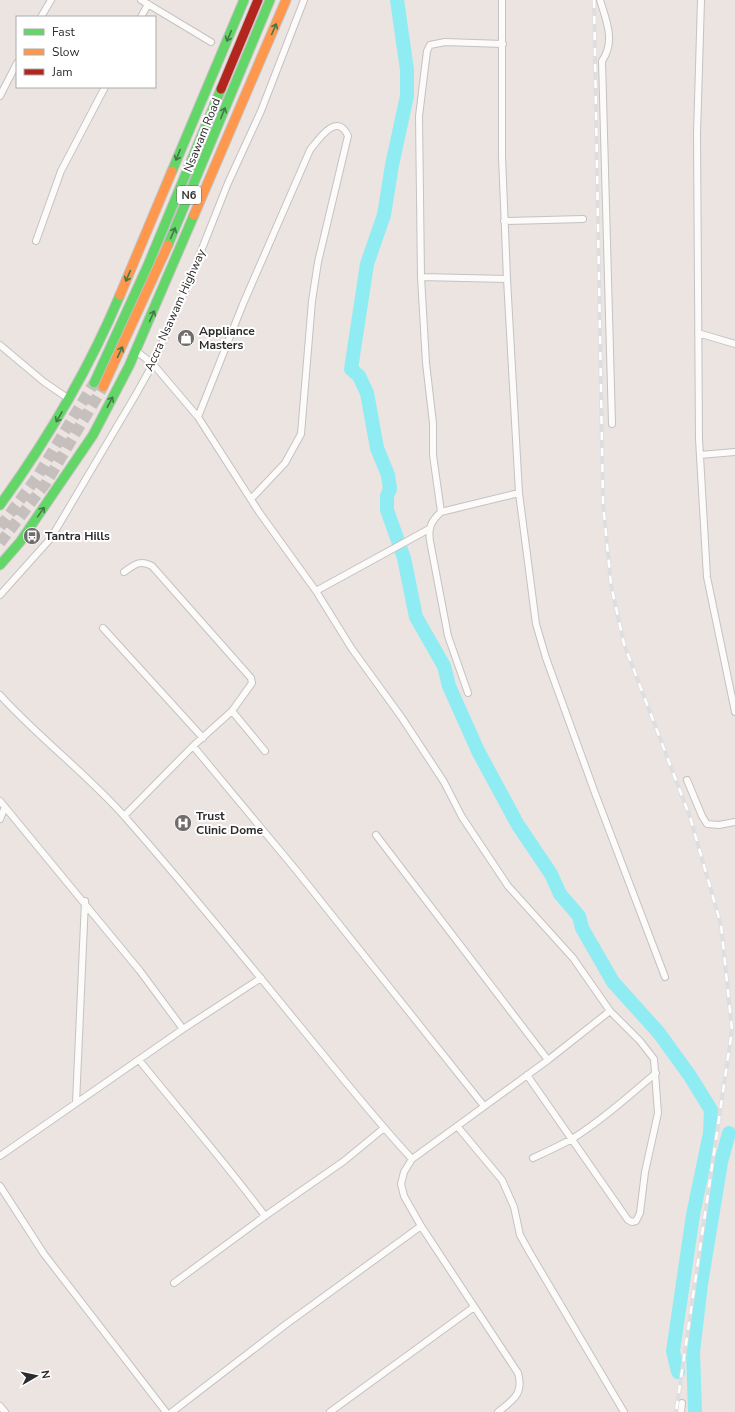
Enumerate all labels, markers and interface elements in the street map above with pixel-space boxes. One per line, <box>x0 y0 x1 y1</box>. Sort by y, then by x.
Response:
legend <box>16 16 156 88</box>
one-way arrow <box>271 23 278 35</box>
text: Fast <box>52 24 75 40</box>
one-way arrow <box>225 29 232 41</box>
text: Slow <box>52 44 80 60</box>
text: Jam <box>51 64 73 80</box>
street label: Nsawam Road <box>180 96 224 174</box>
one-way arrow <box>220 108 228 120</box>
one-way arrow <box>174 149 181 161</box>
road number: N6 <box>177 186 201 204</box>
one-way arrow <box>170 228 177 240</box>
street label: Accra Nsawam Highway <box>141 246 210 374</box>
one-way arrow <box>124 269 132 281</box>
one-way arrow <box>148 310 156 322</box>
place label: Appliance Masters <box>199 323 255 353</box>
shop icon: Appliance Masters <box>176 328 196 348</box>
one-way arrow <box>117 346 124 358</box>
one-way arrow <box>107 397 114 409</box>
one-way arrow <box>54 411 62 423</box>
one-way arrow <box>37 507 45 518</box>
bus stop icon: Tantra Hills <box>22 526 42 546</box>
place label: Tantra Hills <box>45 528 110 544</box>
place label: Trust Clinic Dome <box>196 808 264 838</box>
hospital icon: Trust Clinic Dome <box>173 813 193 833</box>
north arrow <box>16 1356 56 1396</box>
text: N <box>37 1369 53 1380</box>

